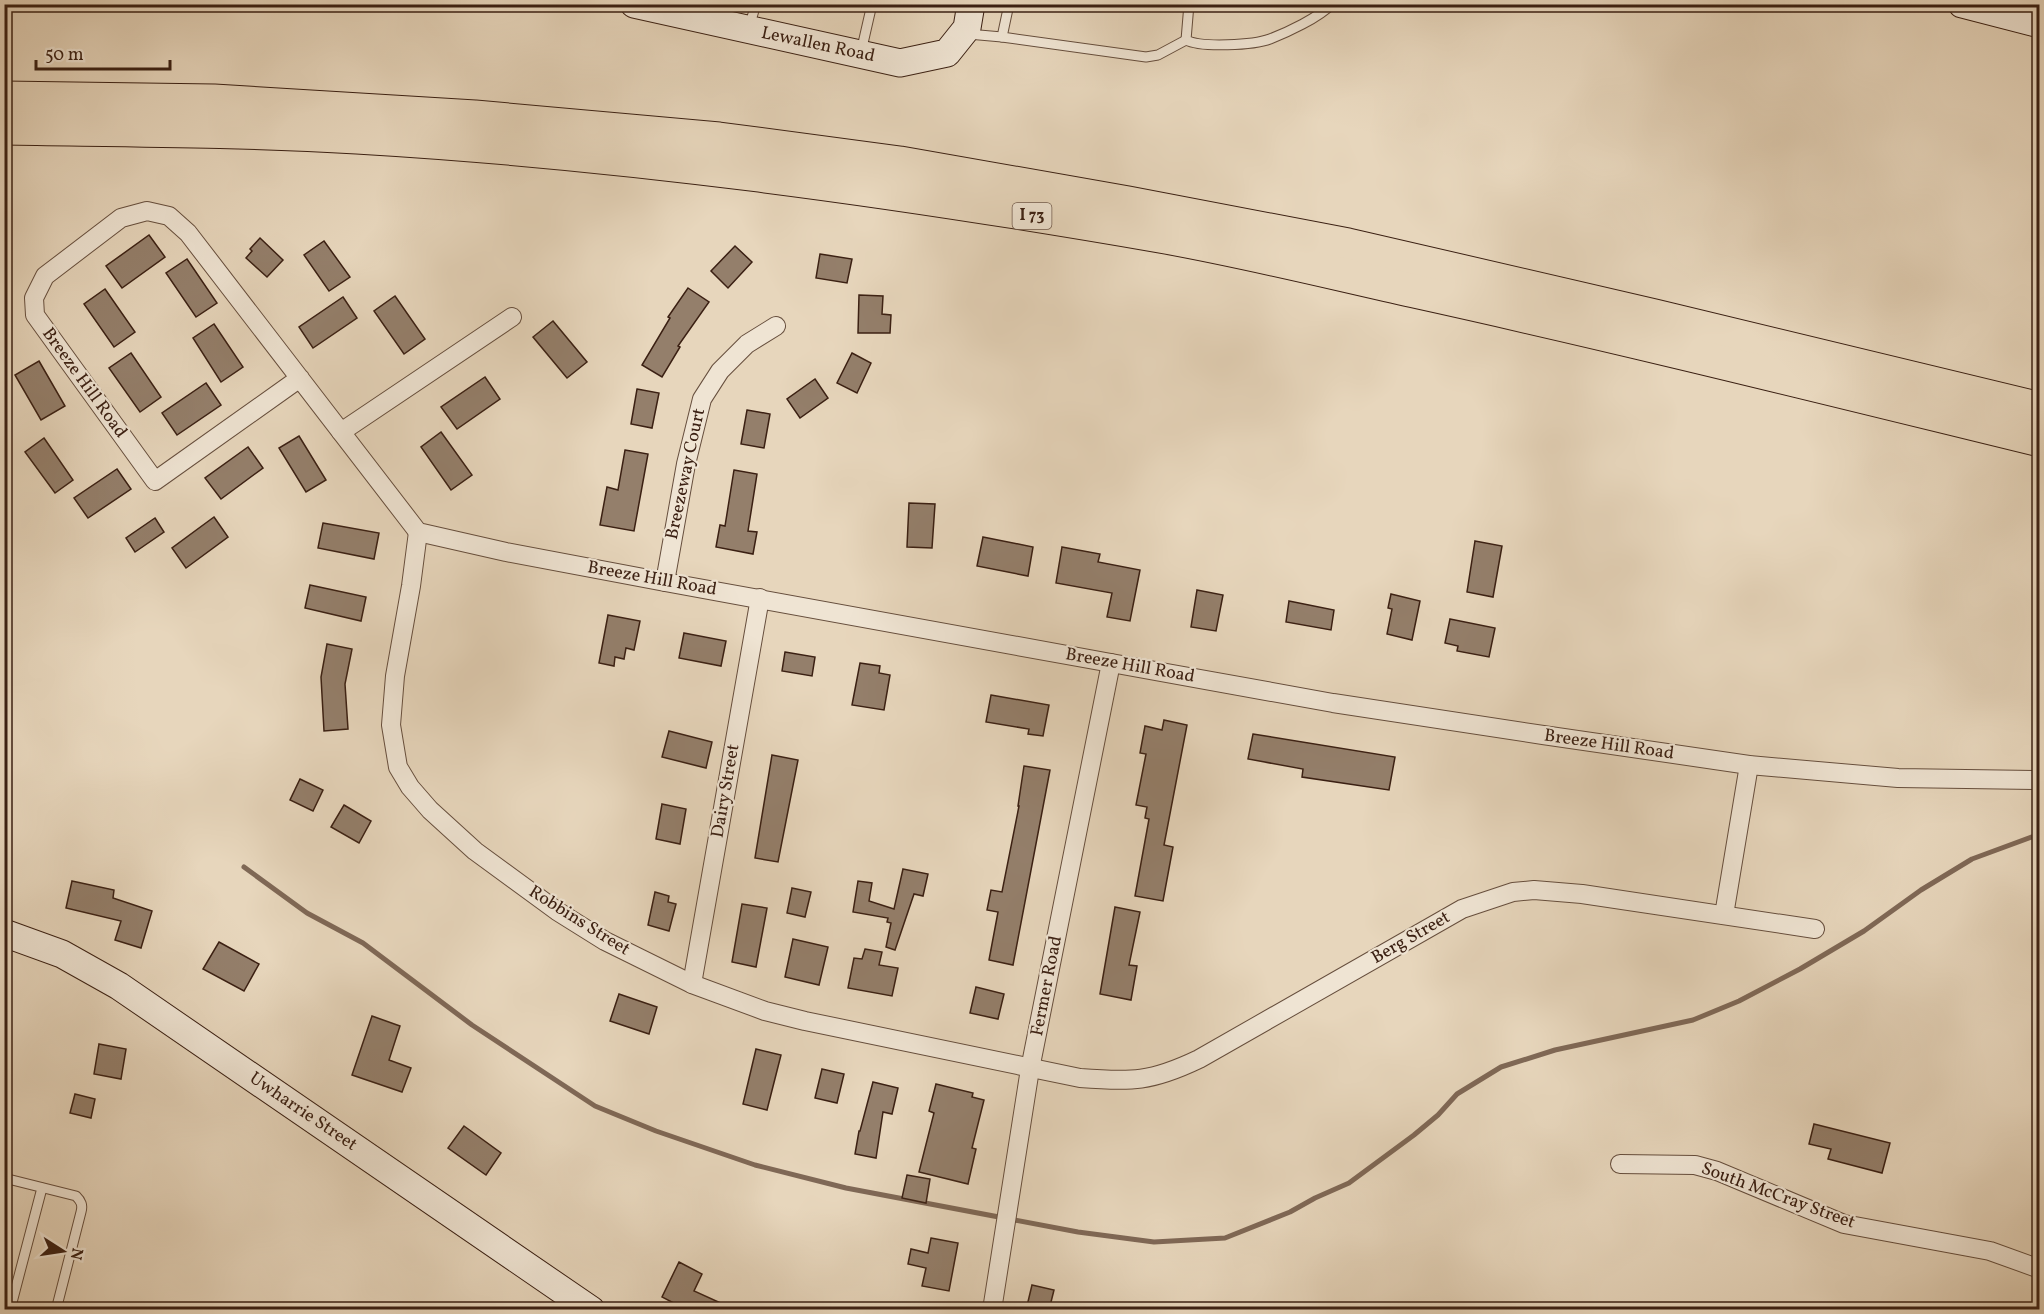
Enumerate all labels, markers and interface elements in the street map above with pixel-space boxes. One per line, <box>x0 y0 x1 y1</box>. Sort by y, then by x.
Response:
street label: Lewallen Road <box>759 21 877 69</box>
scale bar <box>36 33 170 71</box>
text: 50 m <box>45 43 84 68</box>
road number: I 73 <box>1012 203 1052 229</box>
street label: Breeze Hill Road <box>35 323 133 443</box>
street label: Breezeway Court <box>660 406 712 542</box>
street label: Breeze Hill Road <box>585 555 719 603</box>
street label: Breeze Hill Road <box>1063 642 1197 690</box>
street label: Breeze Hill Road <box>1542 724 1676 766</box>
street label: Dairy Street <box>705 742 747 840</box>
street label: Robbins Street <box>523 880 635 962</box>
street label: Berg Street <box>1367 905 1455 971</box>
street label: Fermer Road <box>1025 934 1069 1038</box>
street label: Uwharrie Street <box>244 1067 362 1157</box>
street label: South McCray Street <box>1697 1156 1859 1236</box>
north arrow <box>33 1221 93 1281</box>
text: N <box>64 1246 88 1262</box>

